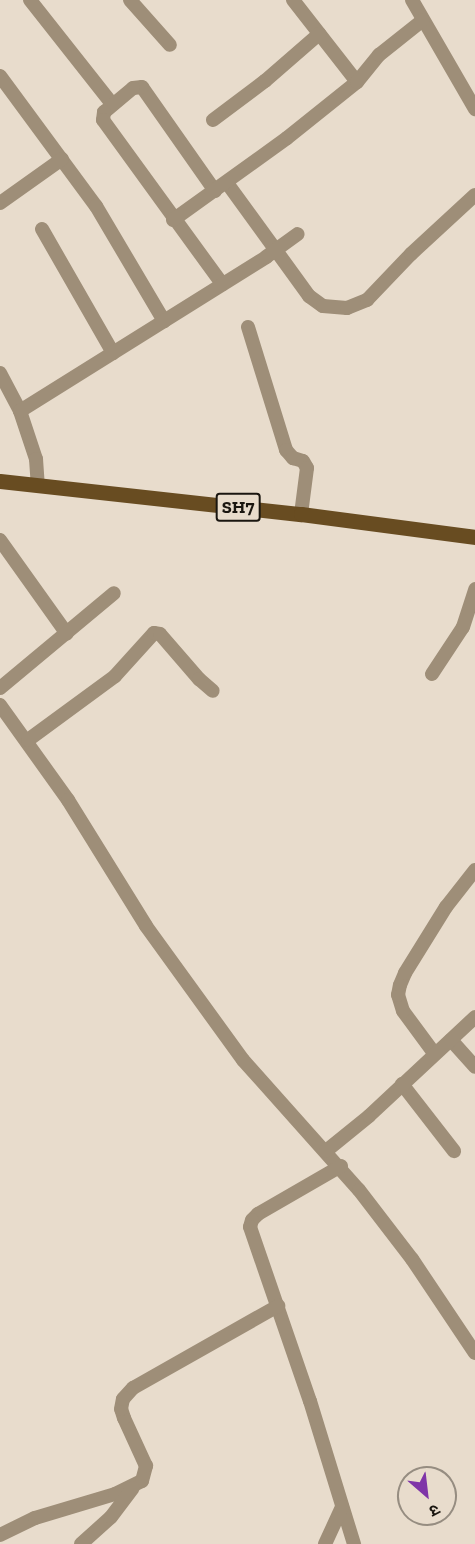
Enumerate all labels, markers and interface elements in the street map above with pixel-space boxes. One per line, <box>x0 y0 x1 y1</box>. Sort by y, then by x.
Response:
road number: SH7 <box>216 492 260 522</box>
north arrow <box>397 1466 457 1526</box>
text: उ <box>426 1500 443 1521</box>

